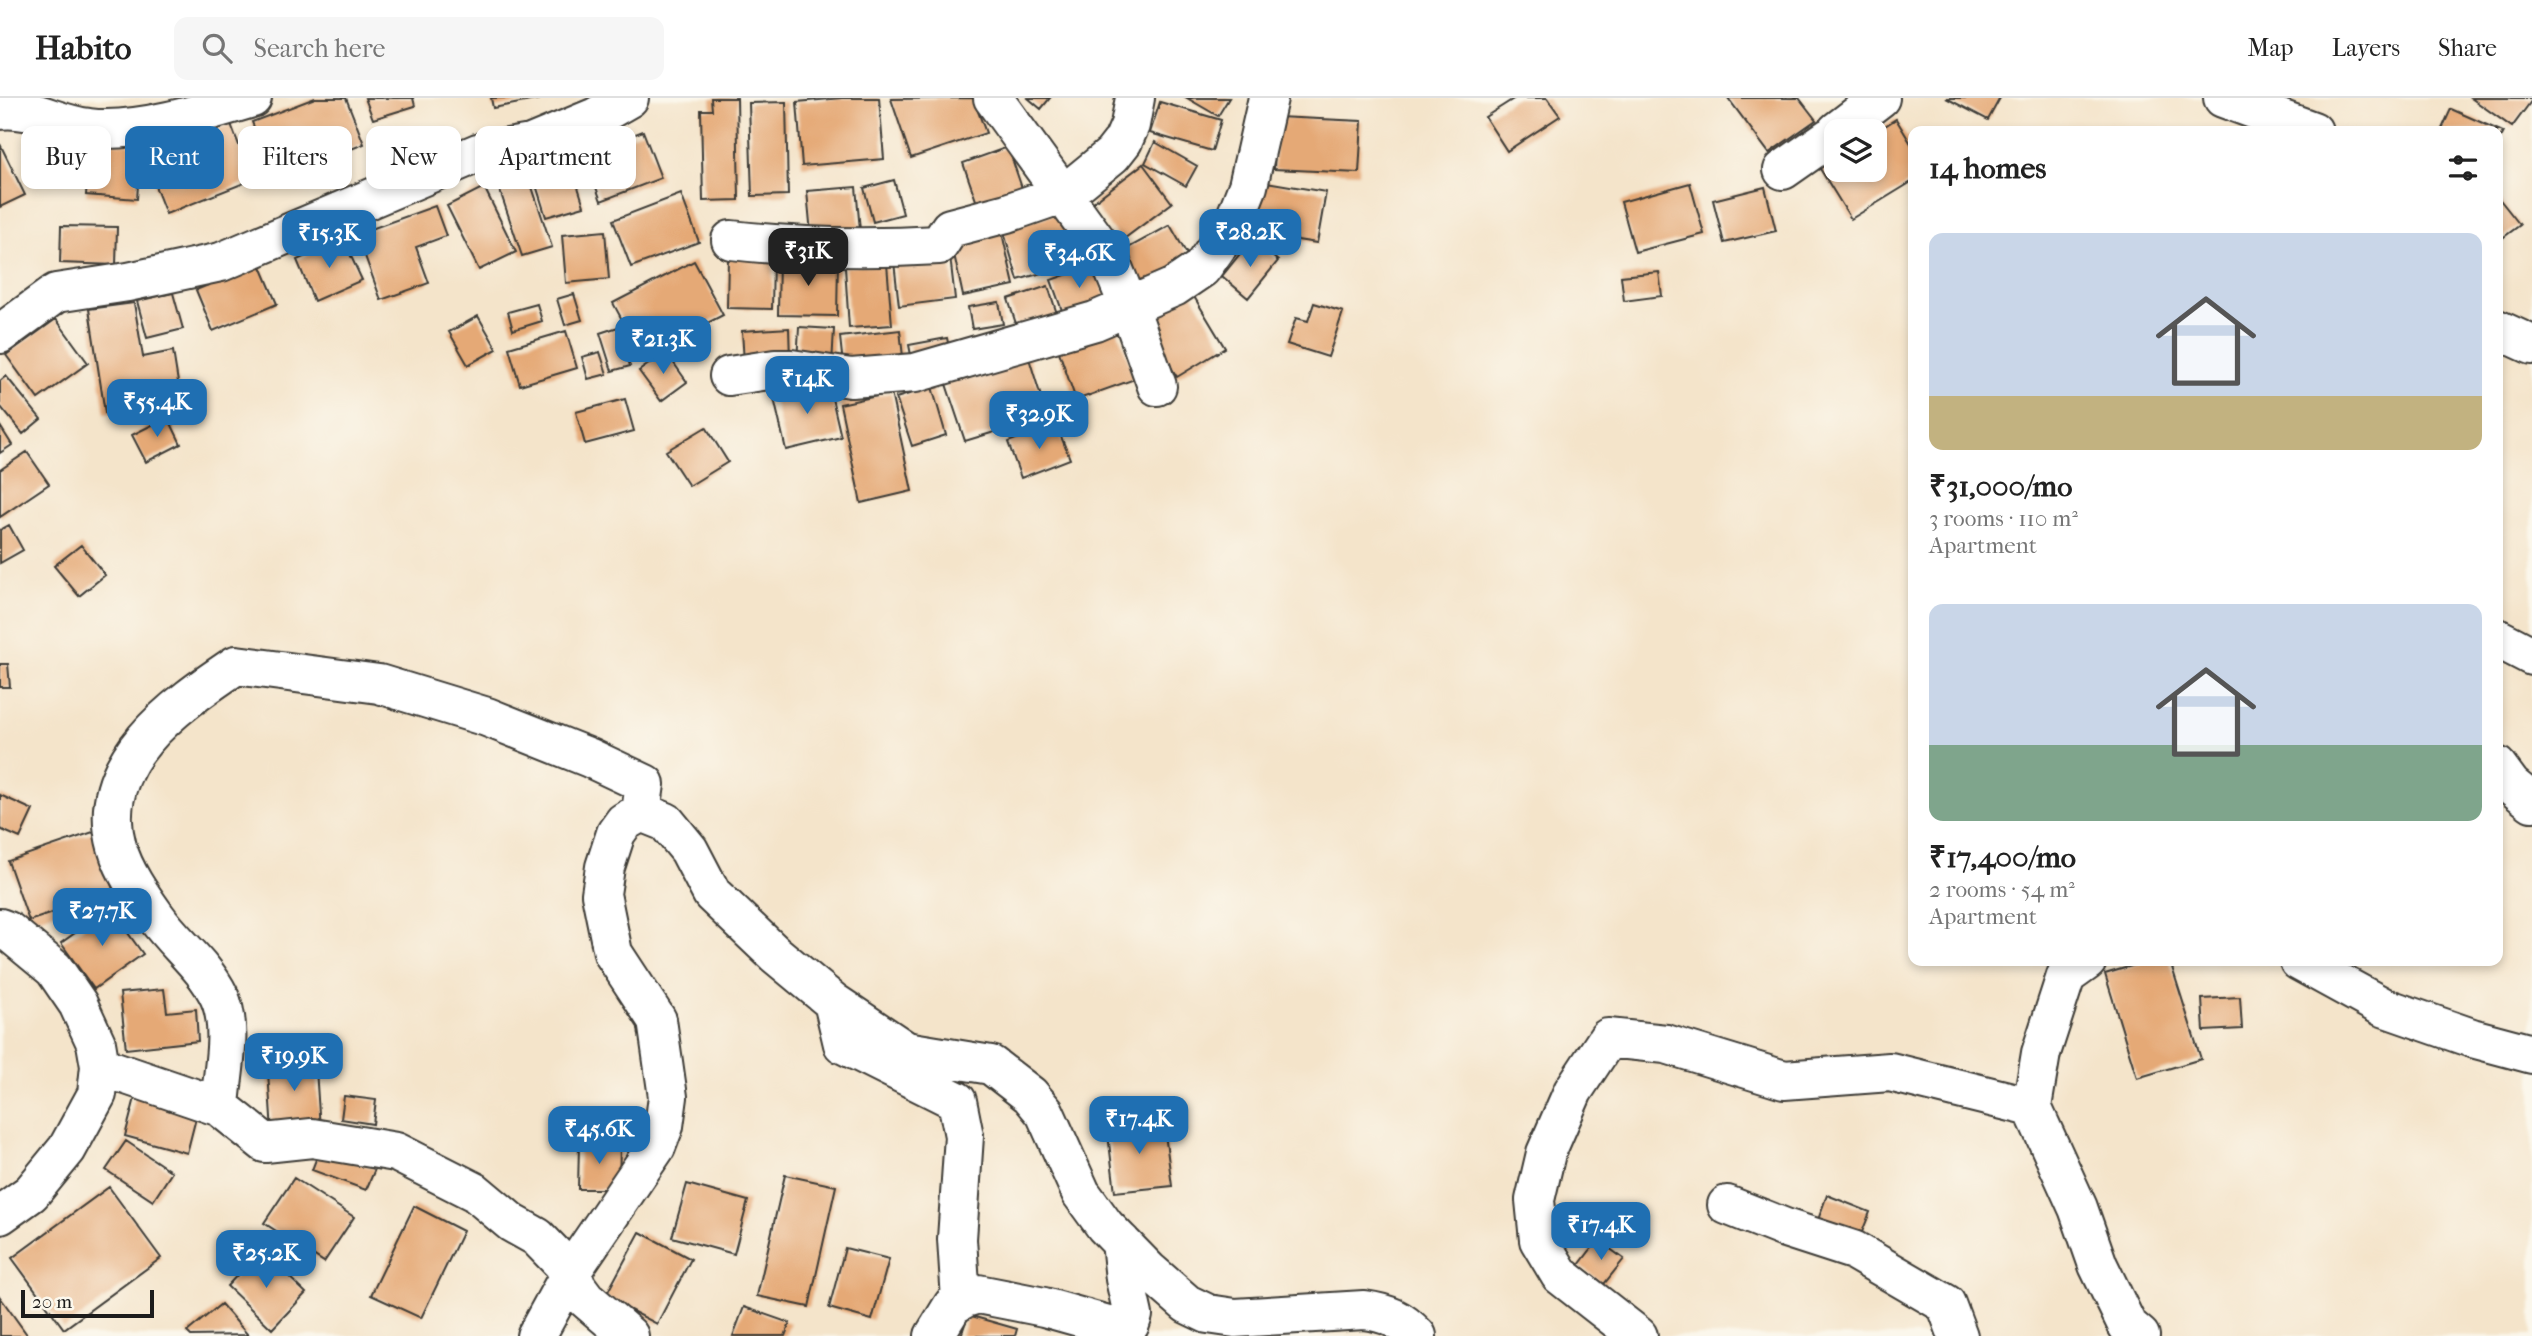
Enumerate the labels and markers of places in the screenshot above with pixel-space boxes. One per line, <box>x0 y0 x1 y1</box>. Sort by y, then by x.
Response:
pin: ₹28.2K <box>1193 209 1307 269</box>
pin: ₹15.3K <box>272 211 386 270</box>
pin: ₹31K <box>767 228 849 288</box>
pin: ₹34.6K <box>1022 230 1136 290</box>
pin: ₹21.3K <box>606 316 720 376</box>
pin: ₹14K <box>766 356 848 416</box>
pin: ₹55.4K <box>100 380 214 439</box>
pin: ₹32.9K <box>982 392 1096 451</box>
pin: ₹27.7K <box>45 888 159 948</box>
pin: ₹19.9K <box>237 1034 351 1093</box>
pin: ₹17.4K <box>1082 1096 1196 1156</box>
pin: ₹45.6K <box>542 1107 656 1166</box>
pin: ₹17.4K <box>1544 1202 1658 1262</box>
pin: ₹25.2K <box>209 1230 323 1290</box>

